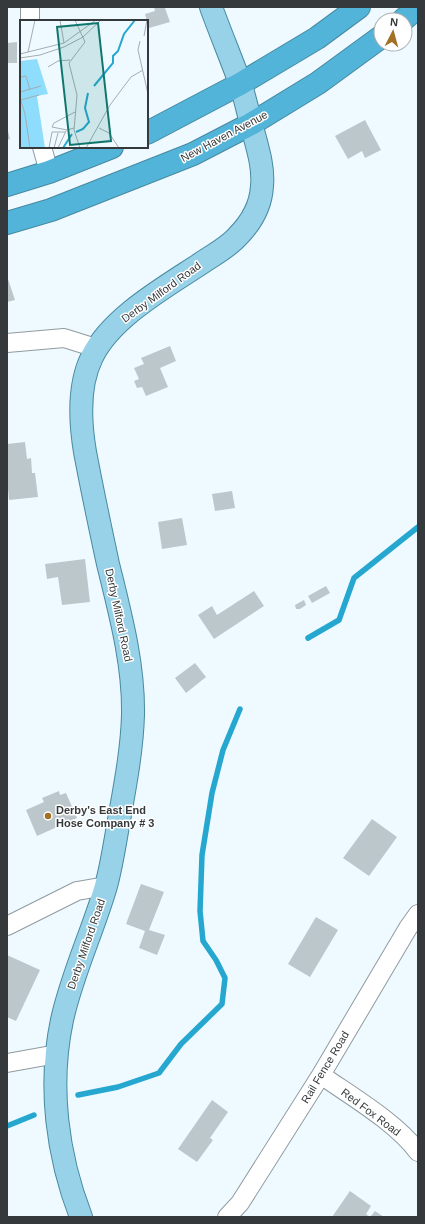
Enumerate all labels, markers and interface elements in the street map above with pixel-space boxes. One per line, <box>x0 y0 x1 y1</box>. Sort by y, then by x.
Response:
north arrow <box>373 12 413 52</box>
text: N <box>389 16 399 28</box>
inset map <box>20 20 148 148</box>
street label: New Haven Avenue <box>179 108 269 164</box>
street label: Derby Milford Road <box>119 259 203 325</box>
street label: Derby Milford Road <box>103 567 135 663</box>
place label: Derby's East End Hose Company # 3 <box>56 804 154 829</box>
marker: Derby's East End Hose Company # 3 <box>43 811 53 821</box>
street label: Derby Milford Road <box>65 897 107 991</box>
street label: Rail Fence Road <box>299 1029 351 1105</box>
street label: Red Fox Road <box>339 1086 403 1138</box>

